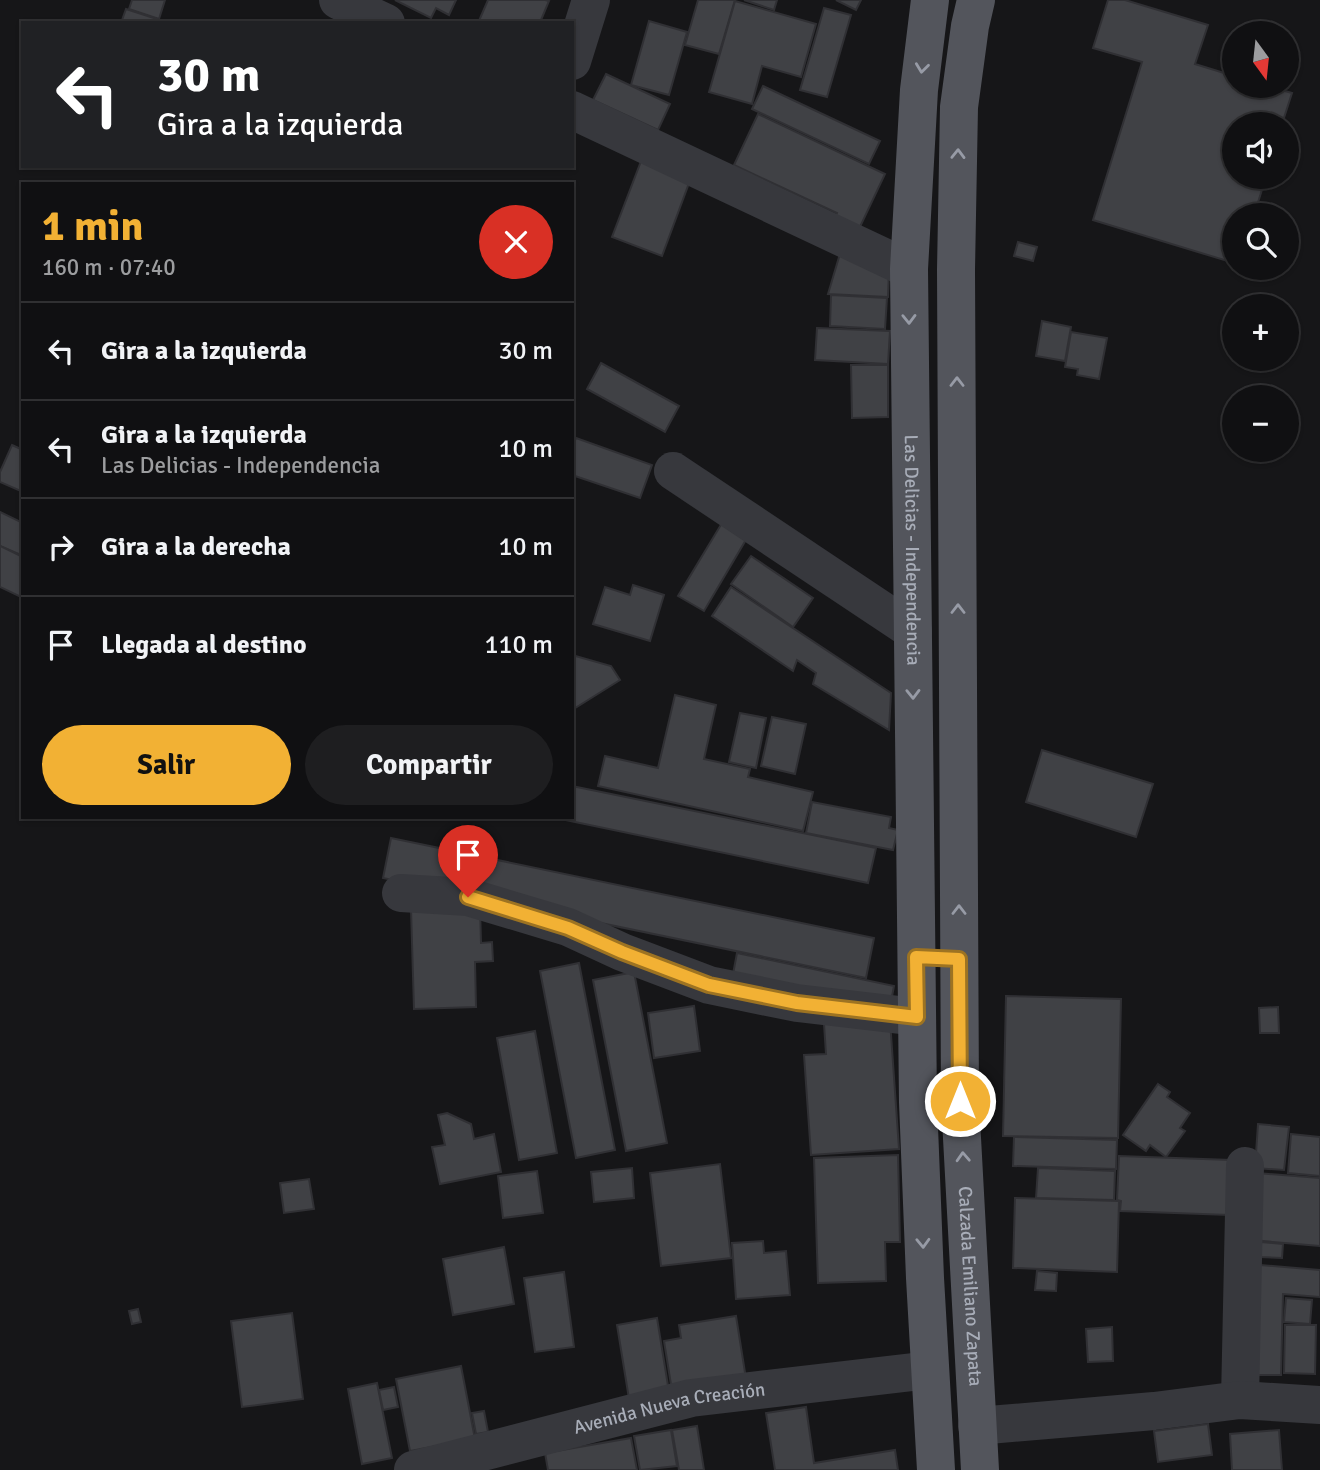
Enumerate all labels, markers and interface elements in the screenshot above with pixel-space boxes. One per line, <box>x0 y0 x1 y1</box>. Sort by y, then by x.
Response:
north arrow <box>1222 21 1298 98</box>
map controls <box>1222 21 1299 462</box>
text: 30 m <box>157 45 260 105</box>
icon: left <box>42 49 133 140</box>
one-way arrow <box>914 62 929 74</box>
text: Gira a la izquierda <box>157 105 404 144</box>
button: sound <box>1222 112 1299 189</box>
one-way arrow <box>951 149 966 160</box>
text: 1 min <box>42 201 143 252</box>
button: search <box>1222 203 1299 280</box>
button: close <box>479 205 553 279</box>
text: 160 m · 07:40 <box>42 253 176 282</box>
button: + <box>1222 294 1299 371</box>
one-way arrow <box>901 315 917 325</box>
icon: left <box>42 332 80 370</box>
text: Gira a la izquierda <box>101 335 307 367</box>
text: 30 m <box>498 335 553 367</box>
one-way arrow <box>949 376 965 386</box>
button: − <box>1222 385 1299 462</box>
text: Gira a la izquierda <box>101 419 307 451</box>
icon: left <box>42 430 80 468</box>
text: 10 m <box>498 433 553 465</box>
street label: Las Delicias - Independencia <box>899 434 925 666</box>
text: Las Delicias - Independencia <box>101 451 381 480</box>
icon: right <box>42 528 80 566</box>
text: Gira a la derecha <box>101 531 291 563</box>
text: 10 m <box>498 531 553 563</box>
one-way arrow <box>950 603 966 614</box>
icon: arrive <box>42 626 80 664</box>
text: Llegada al destino <box>101 629 307 661</box>
text: 110 m <box>484 629 553 661</box>
one-way arrow <box>905 689 921 700</box>
button: Salir <box>42 725 291 805</box>
button: Compartir <box>305 725 553 805</box>
pin <box>438 825 498 897</box>
icon: arrive <box>449 836 487 874</box>
one-way arrow <box>951 904 967 915</box>
position arrow <box>923 1064 997 1138</box>
one-way arrow <box>956 1151 971 1162</box>
street label: Calzada Emiliano Zapata <box>953 1185 987 1387</box>
one-way arrow <box>916 1238 931 1249</box>
street label: Avenida Nueva Creación <box>571 1377 766 1440</box>

